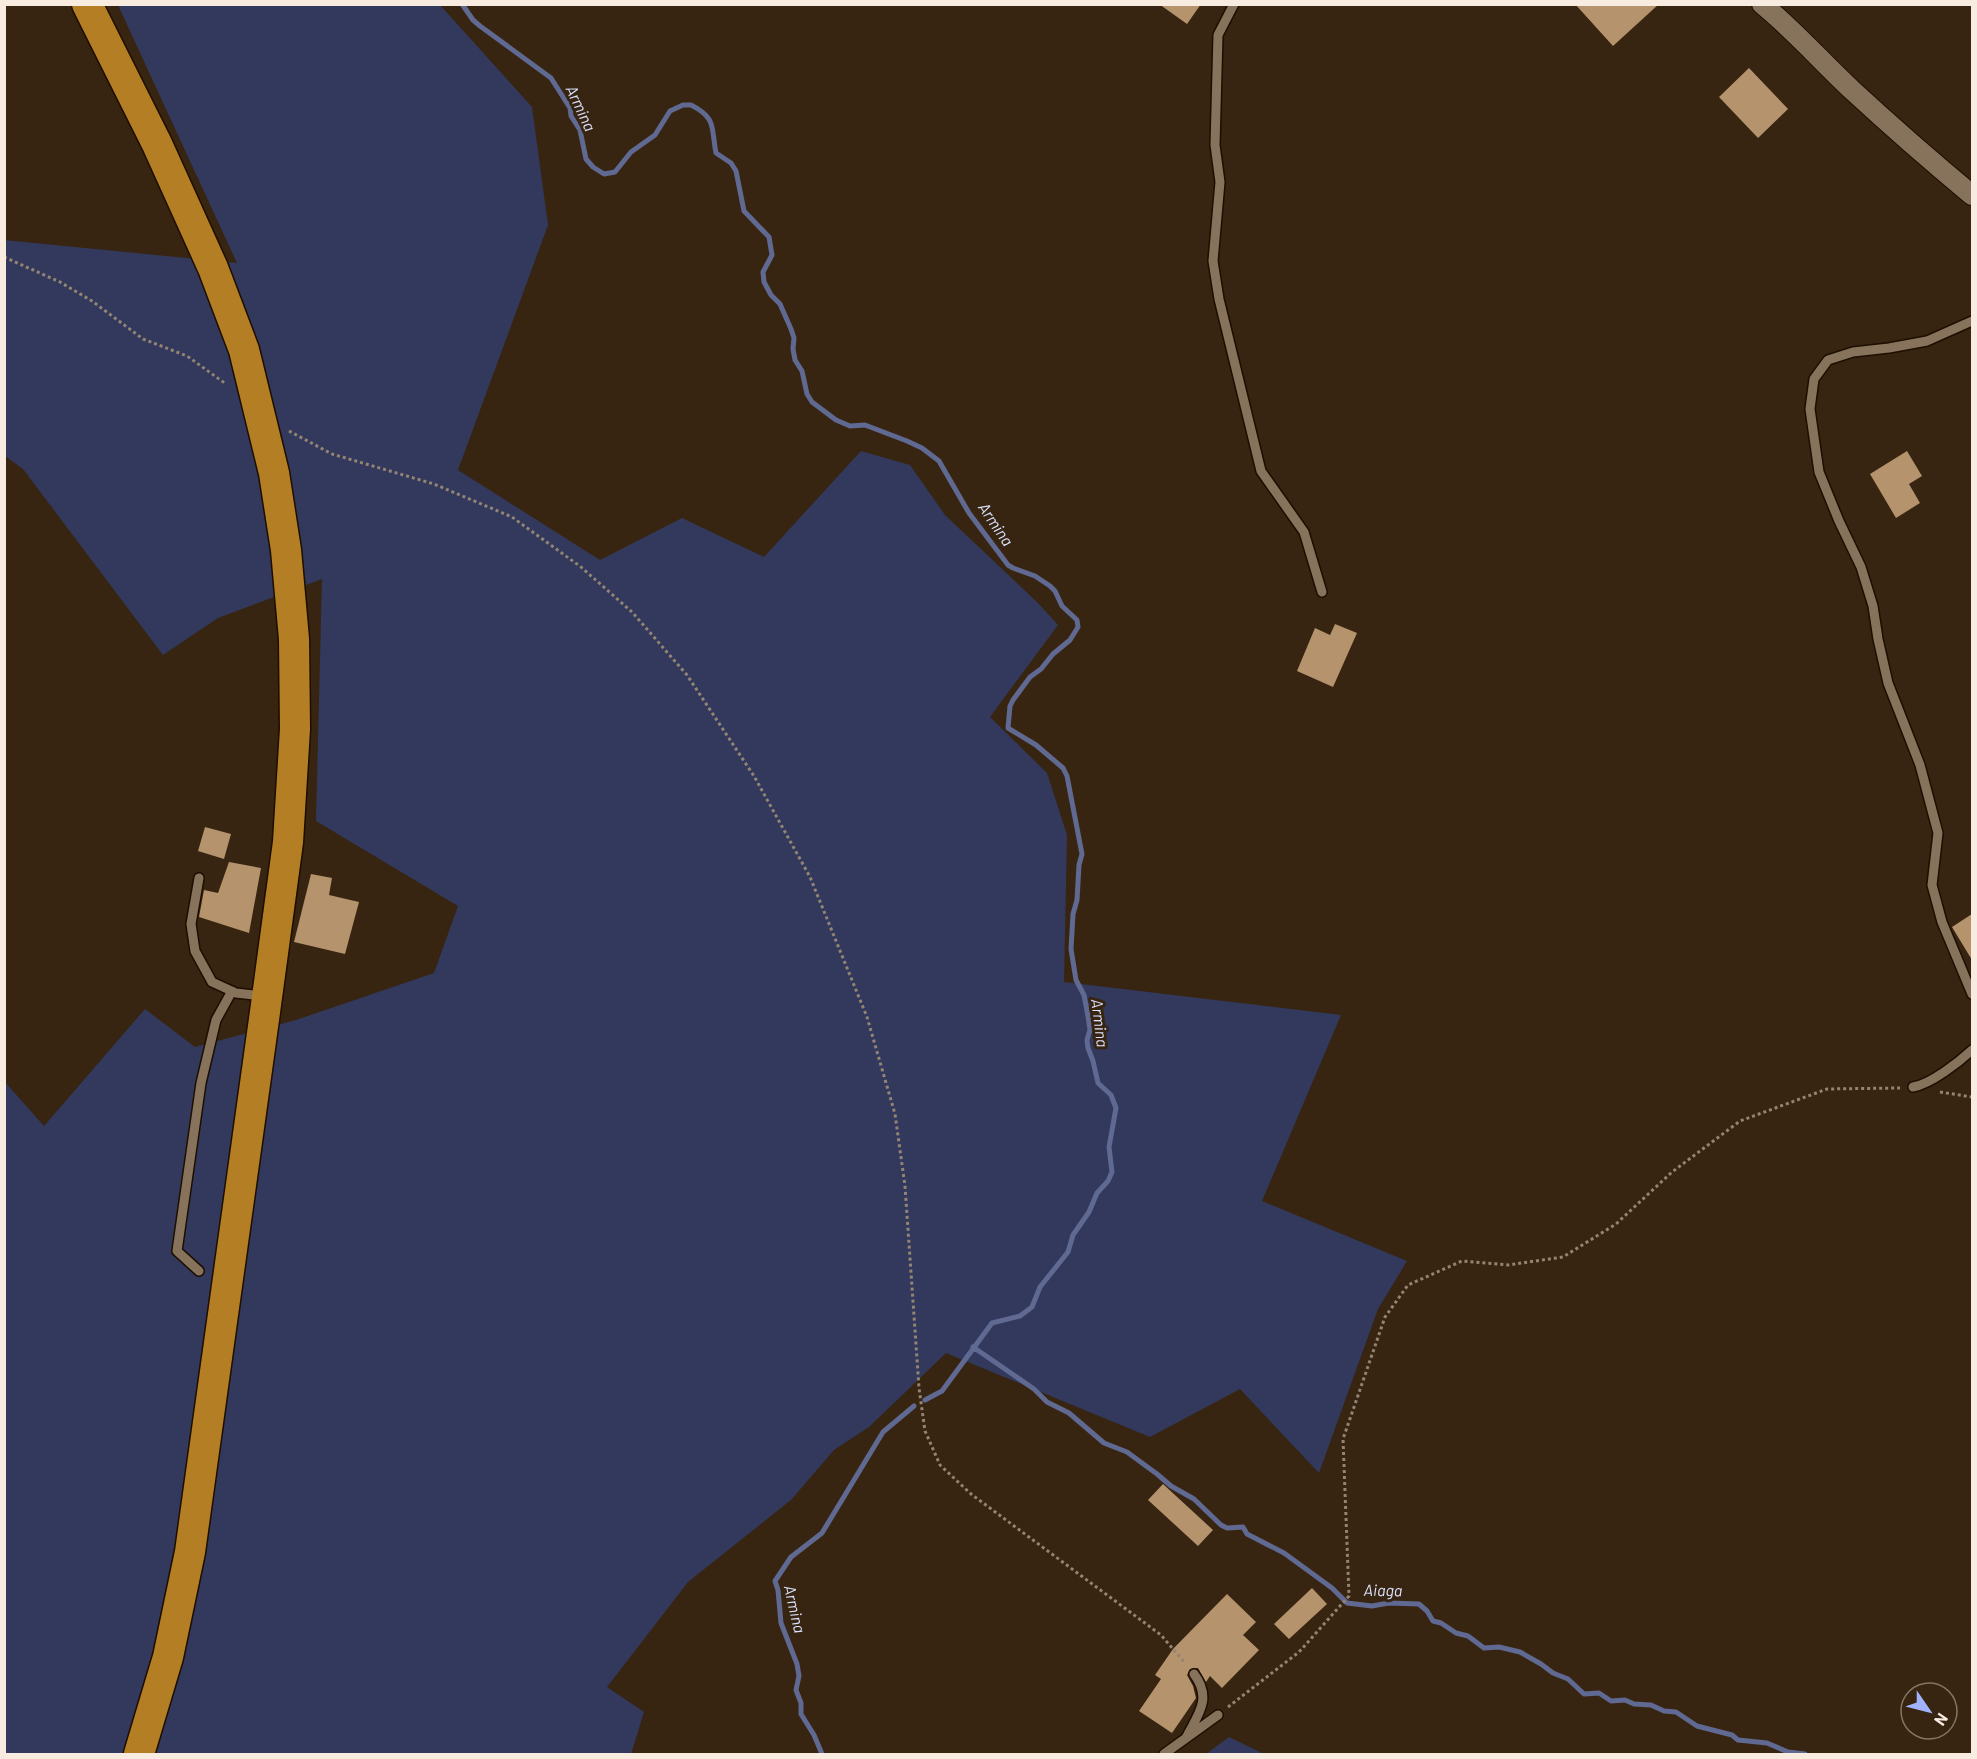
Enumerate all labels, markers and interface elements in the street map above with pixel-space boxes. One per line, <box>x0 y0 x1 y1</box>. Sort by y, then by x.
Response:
water label: Armina <box>563 82 600 134</box>
water label: Armina <box>975 498 1018 549</box>
water label: Armina <box>1088 998 1113 1048</box>
water label: Aiaga <box>1364 1580 1402 1599</box>
water label: Armina <box>781 1583 810 1635</box>
north arrow <box>1899 1681 1959 1741</box>
text: N <box>1931 1710 1953 1730</box>

